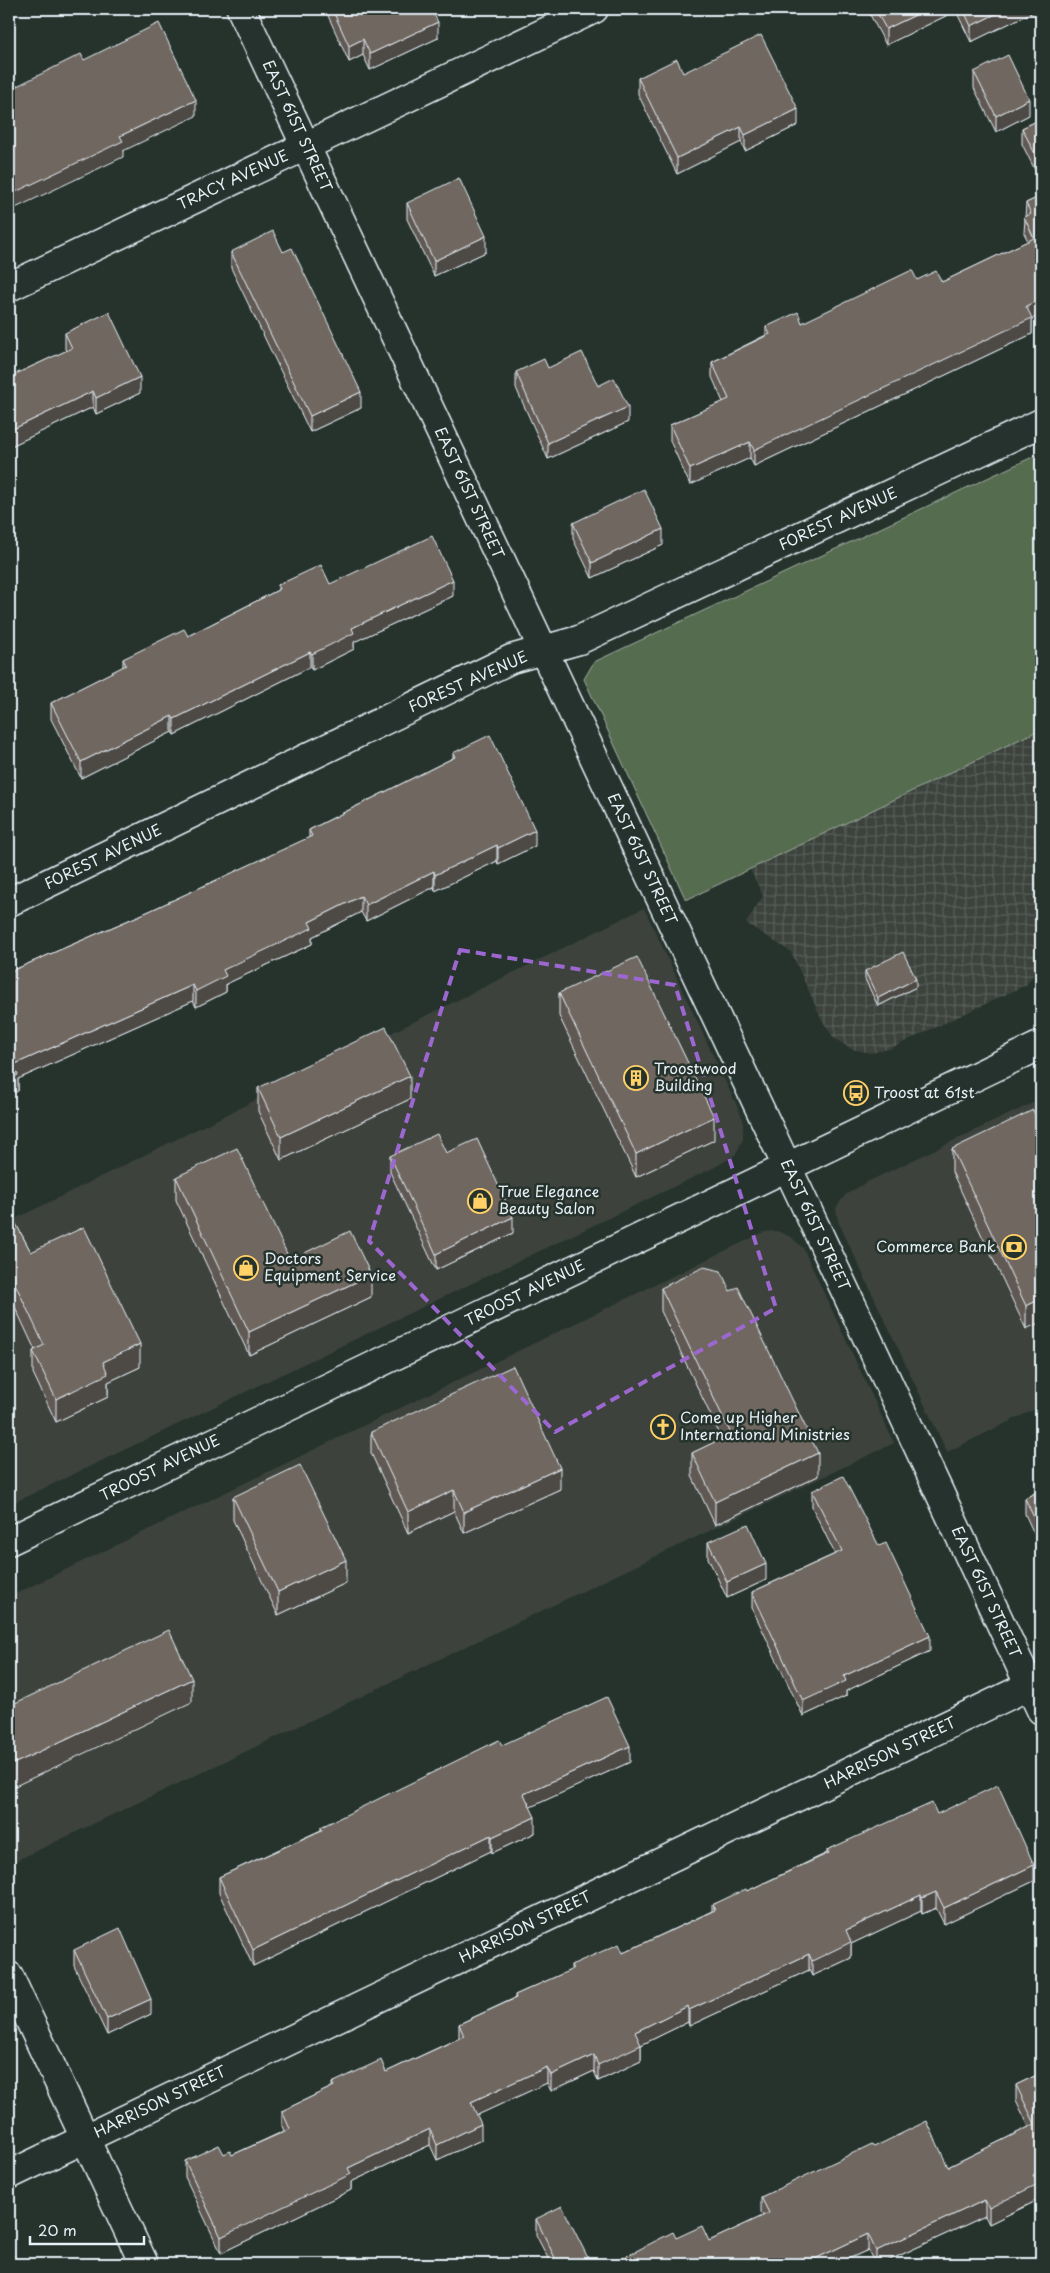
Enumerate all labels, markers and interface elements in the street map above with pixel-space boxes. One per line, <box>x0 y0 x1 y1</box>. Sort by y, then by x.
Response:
street label: EAST 61ST STREET <box>258 56 339 196</box>
street label: TRACY AVENUE <box>173 143 292 214</box>
street label: EAST 61ST STREET <box>430 423 511 563</box>
street label: FOREST AVENUE <box>774 480 900 555</box>
street label: FOREST AVENUE <box>404 644 531 717</box>
street label: EAST 61ST STREET <box>603 789 684 929</box>
street label: FOREST AVENUE <box>40 817 165 894</box>
place label: Troostwood Building <box>654 1056 737 1096</box>
building icon: Troostwood Building <box>623 1065 649 1091</box>
bus stop icon: Troost at 61st <box>843 1080 869 1106</box>
place label: Troost at 61st <box>874 1080 974 1103</box>
street label: EAST 61ST STREET <box>776 1155 857 1295</box>
place label: True Elegance Beauty Salon <box>498 1179 599 1219</box>
shop icon: True Elegance Beauty Salon <box>467 1188 493 1214</box>
place label: Commerce Bank <box>876 1234 996 1257</box>
bank icon: Commerce Bank <box>1001 1234 1027 1260</box>
place label: Doctors Equipment Service <box>264 1246 396 1286</box>
street label: TROOST AVENUE <box>460 1253 588 1331</box>
shop icon: Doctors Equipment Service <box>233 1255 259 1281</box>
place label: Come up Higher International Ministries <box>680 1405 850 1445</box>
church icon: Come up Higher International Ministries <box>650 1414 676 1440</box>
street label: TROOST AVENUE <box>95 1428 223 1506</box>
street label: EAST 61ST STREET <box>947 1522 1028 1662</box>
street label: HARRISON STREET <box>819 1709 960 1794</box>
street label: HARRISON STREET <box>454 1883 595 1968</box>
street label: HARRISON STREET <box>89 2058 230 2143</box>
scale bar <box>30 2213 144 2245</box>
text: 20 m <box>38 2218 77 2241</box>

